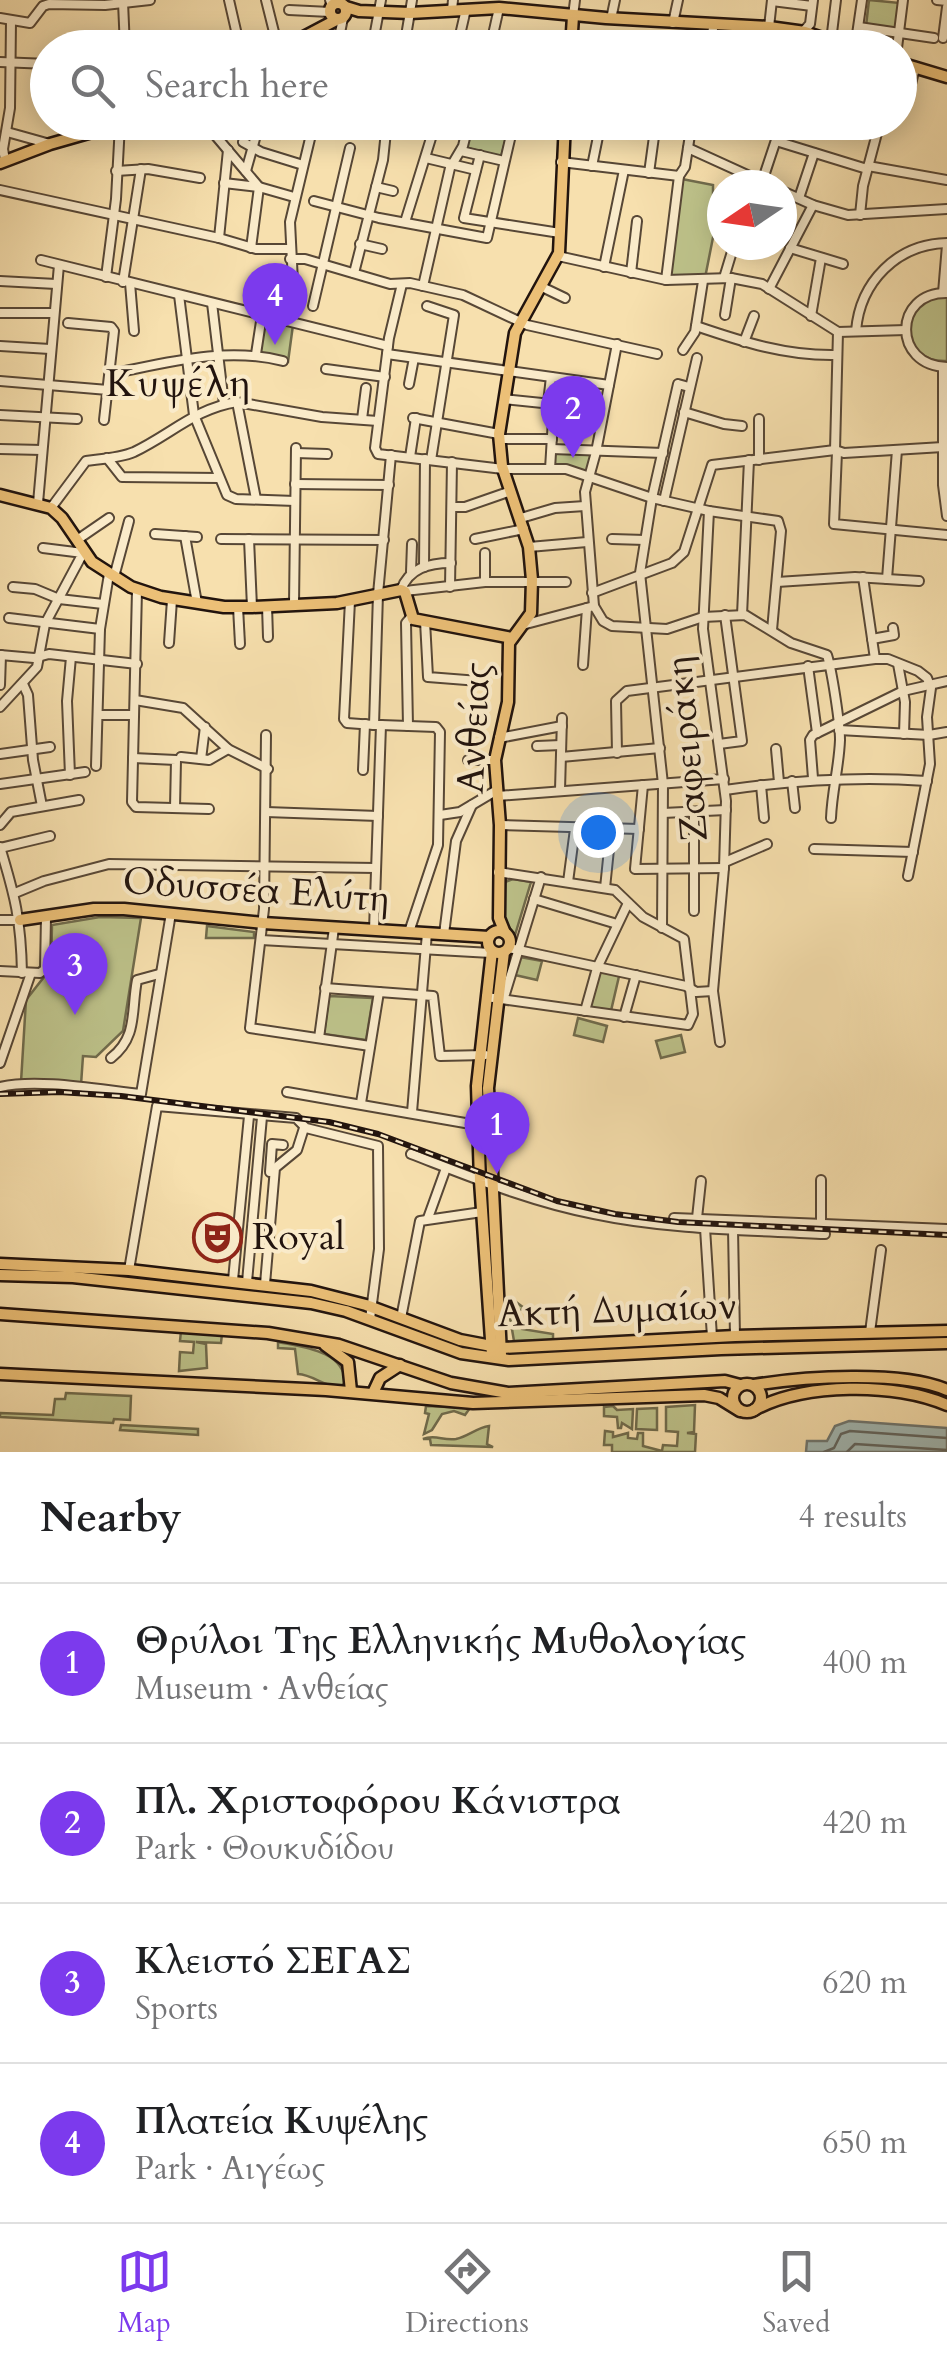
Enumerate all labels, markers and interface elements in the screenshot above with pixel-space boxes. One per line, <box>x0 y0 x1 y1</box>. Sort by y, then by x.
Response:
search box <box>30 30 917 140</box>
icon: search <box>65 58 120 113</box>
text: Search here <box>145 59 329 111</box>
north arrow <box>707 170 797 260</box>
pin: 4 <box>242 262 308 345</box>
district label: Κυψέλη <box>106 356 252 411</box>
pin: 2 <box>540 376 606 458</box>
street label: Ζαφειράκη <box>653 654 721 844</box>
street label: Ανθείας <box>445 661 503 795</box>
your location <box>573 807 624 858</box>
street label: Οδυσσέα Ελύτη <box>121 855 391 925</box>
pin: 3 <box>42 932 108 1015</box>
pin: 1 <box>464 1092 530 1174</box>
theatre icon: Royal <box>191 1211 243 1263</box>
place label: Royal <box>252 1211 345 1263</box>
street label: Ακτή Δυμαίων <box>496 1280 738 1340</box>
text: Nearby <box>40 1489 182 1546</box>
text: 4 results <box>799 1495 907 1539</box>
text: Θρύλοι Της Ελληνικής Μυθολογίας <box>135 1615 746 1667</box>
text: 1 <box>64 1641 81 1685</box>
text: 400 m <box>822 1641 907 1685</box>
text: Museum · Ανθείας <box>135 1667 388 1711</box>
text: Πλ. Χριστοφόρου Κάνιστρα <box>135 1775 621 1827</box>
text: 2 <box>64 1801 81 1845</box>
text: 420 m <box>822 1801 907 1845</box>
text: Park · Θουκυδίδου <box>135 1827 394 1871</box>
text: Κλειστό ΣΕΓΑΣ <box>135 1935 411 1987</box>
text: 3 <box>64 1961 81 2005</box>
text: 620 m <box>822 1961 907 2005</box>
text: Sports <box>135 1987 218 2031</box>
text: Πλατεία Κυψέλης <box>135 2095 428 2147</box>
text: 4 <box>64 2121 81 2165</box>
text: 650 m <box>822 2121 907 2165</box>
text: Park · Αιγέως <box>135 2147 325 2191</box>
tab: Map <box>117 2244 172 2342</box>
tab: Directions <box>405 2244 529 2342</box>
tab: Saved <box>762 2244 830 2342</box>

